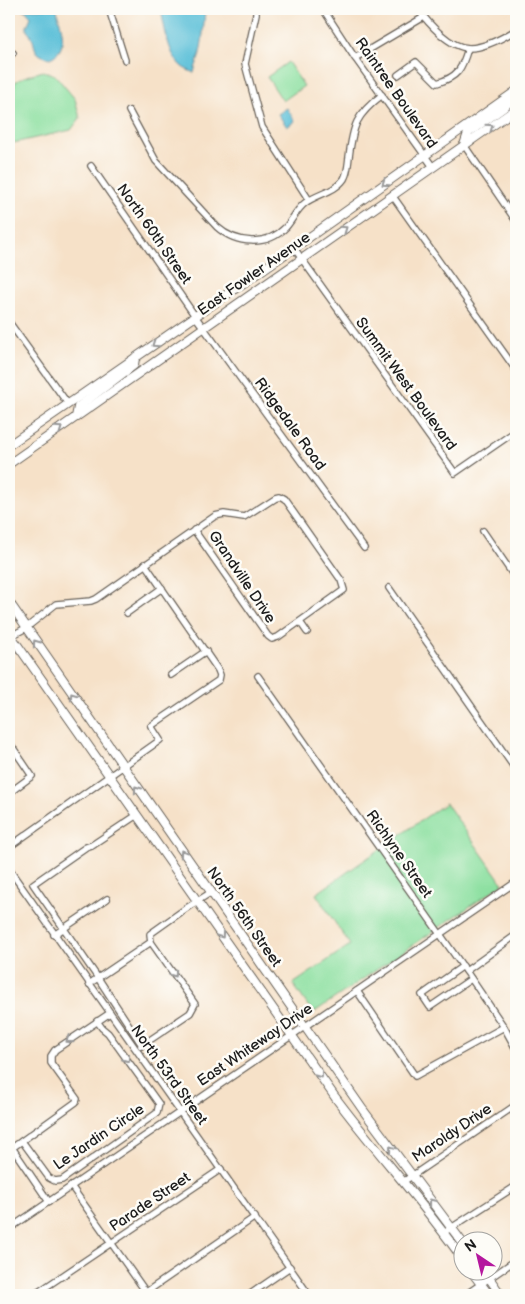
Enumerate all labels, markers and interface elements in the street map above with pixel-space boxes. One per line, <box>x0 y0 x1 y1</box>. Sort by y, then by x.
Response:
street label: Raintree Boulevard <box>351 34 441 152</box>
one-way arrow <box>484 124 494 133</box>
one-way arrow <box>382 177 391 186</box>
street label: North 60th Street <box>112 180 196 288</box>
one-way arrow <box>338 226 348 235</box>
street label: East Fowler Avenue <box>194 228 314 320</box>
street label: Summit West Boulevard <box>351 314 461 454</box>
one-way arrow <box>152 338 161 347</box>
street label: Ridgedale Road <box>250 374 330 474</box>
one-way arrow <box>53 426 63 435</box>
street label: Grandville Drive <box>204 527 280 627</box>
one-way arrow <box>33 639 42 649</box>
one-way arrow <box>70 692 79 702</box>
one-way arrow <box>134 785 143 794</box>
street label: Richlyne Street <box>362 806 437 902</box>
one-way arrow <box>180 849 189 859</box>
street label: North 56th Street <box>202 863 286 971</box>
one-way arrow <box>215 929 224 939</box>
one-way arrow <box>168 968 177 978</box>
street label: East Whiteway Drive <box>194 999 317 1091</box>
street label: North 53rd Street <box>126 1021 212 1129</box>
one-way arrow <box>65 1034 75 1043</box>
one-way arrow <box>121 1053 130 1063</box>
one-way arrow <box>314 1069 323 1079</box>
street label: Maroldy Drive <box>409 1099 496 1167</box>
street label: Le Jardin Circle <box>50 1100 148 1174</box>
one-way arrow <box>389 1146 397 1155</box>
street label: Parade Street <box>106 1168 194 1236</box>
one-way arrow <box>429 1198 438 1208</box>
north arrow <box>452 1232 502 1282</box>
text: N <box>462 1236 480 1256</box>

